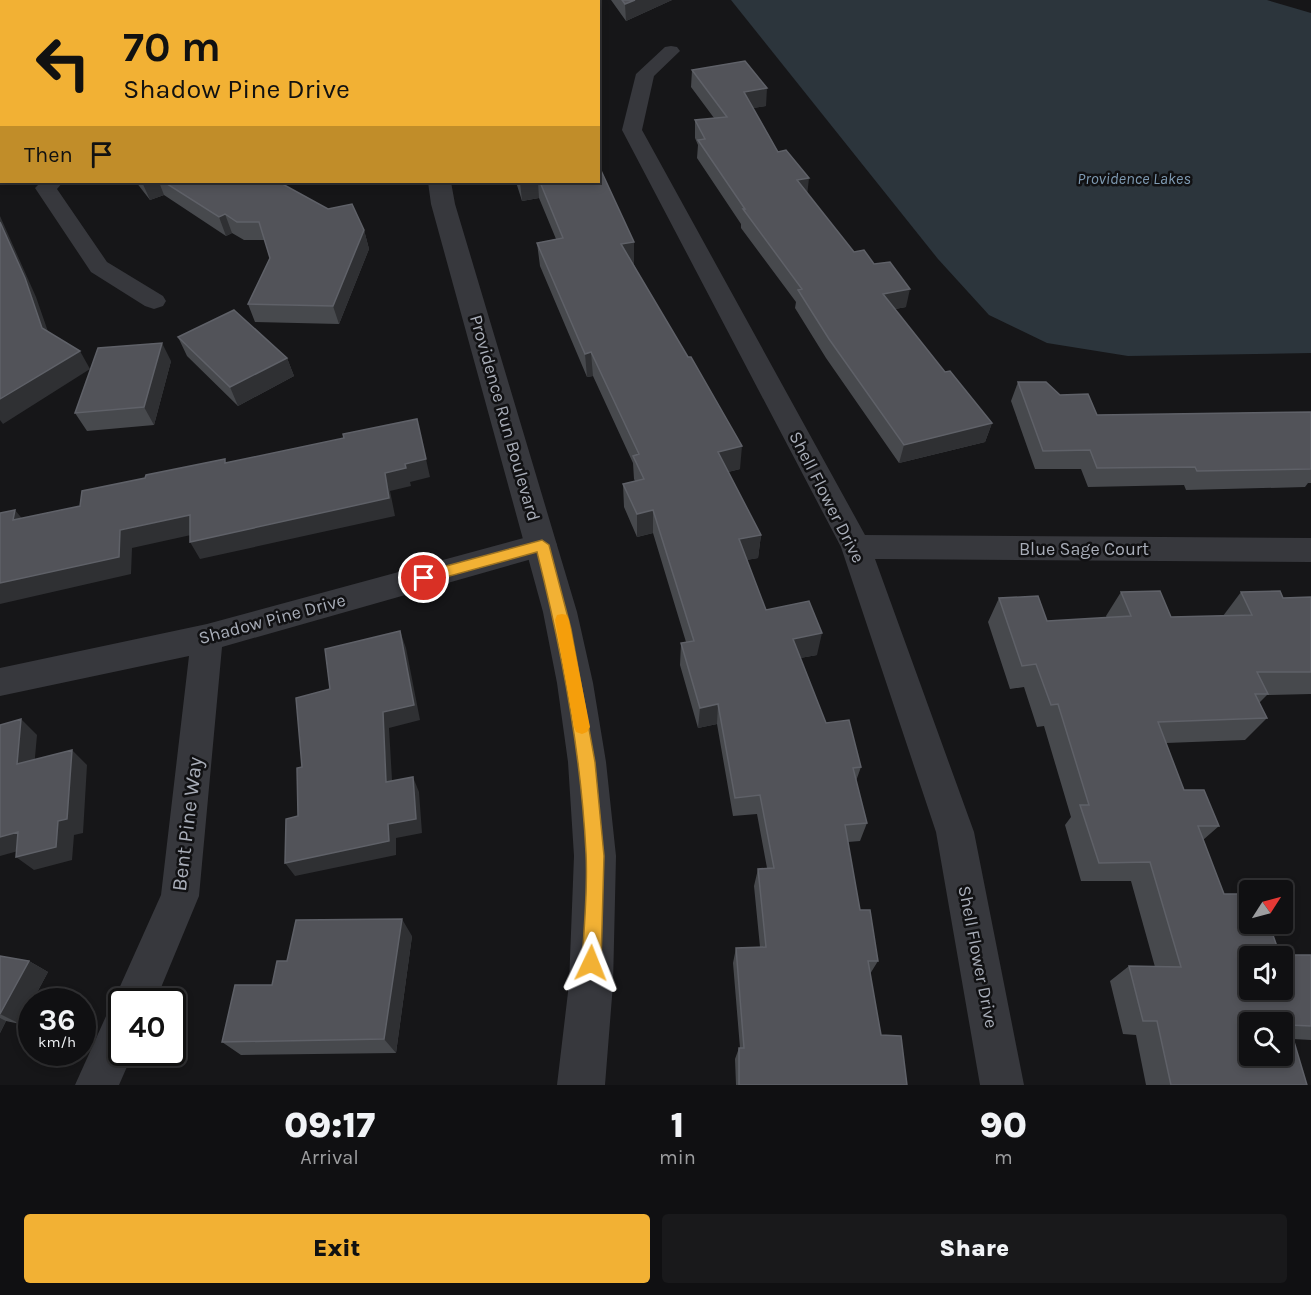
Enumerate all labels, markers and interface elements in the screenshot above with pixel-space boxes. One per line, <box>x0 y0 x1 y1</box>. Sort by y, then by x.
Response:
text: 70 m <box>123 22 221 72</box>
icon: left <box>24 24 102 102</box>
text: Shadow Pine Drive <box>123 73 350 105</box>
icon: arrive <box>85 138 118 171</box>
text: Then <box>24 142 73 168</box>
water label: Providence Lakes <box>1077 169 1191 188</box>
street label: Providence Run Boulevard <box>465 312 545 524</box>
street label: Shell Flower Drive <box>784 428 870 566</box>
street label: Blue Sage Court <box>1019 538 1149 560</box>
pin <box>398 552 449 603</box>
icon: arrive <box>407 561 440 594</box>
street label: Shadow Pine Drive <box>196 589 348 649</box>
street label: Bent Pine Way <box>167 755 207 893</box>
north arrow <box>1239 880 1293 934</box>
map controls <box>1239 880 1293 1066</box>
street label: Shell Flower Drive <box>953 884 1003 1030</box>
position arrow <box>559 931 623 995</box>
button: sound <box>1239 946 1293 1000</box>
speed limit sign: 40 <box>108 988 186 1066</box>
text: 36 <box>39 1002 75 1038</box>
button: search <box>1239 1012 1293 1066</box>
text: km/h <box>38 1033 76 1051</box>
text: 09:17 <box>284 1104 375 1146</box>
text: 1 <box>671 1104 684 1146</box>
text: 90 <box>980 1104 1027 1146</box>
text: Arrival <box>300 1146 359 1169</box>
text: min <box>659 1146 696 1169</box>
text: m <box>994 1146 1013 1169</box>
button: Exit <box>24 1214 650 1283</box>
button: Share <box>662 1214 1287 1283</box>

